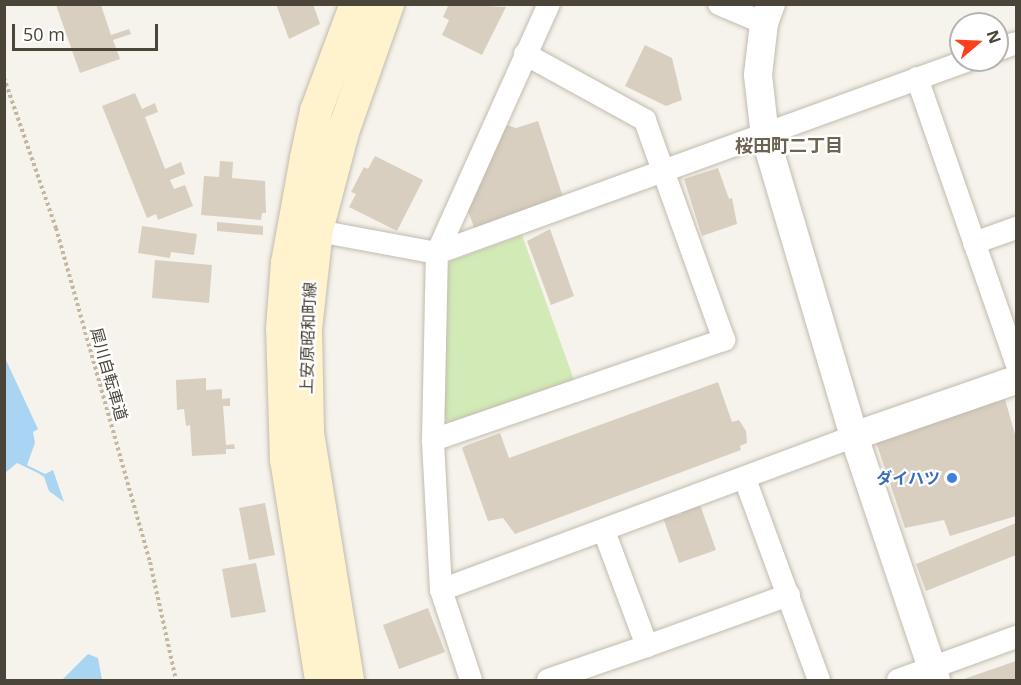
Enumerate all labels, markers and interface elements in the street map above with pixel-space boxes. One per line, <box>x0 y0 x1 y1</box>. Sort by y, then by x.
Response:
scale bar <box>15 12 160 50</box>
north arrow <box>949 12 1009 72</box>
text: 50 m <box>23 22 65 46</box>
text: N <box>982 27 1007 47</box>
district label: 桜田町二丁目 <box>735 134 843 156</box>
street label: 上安原昭和町線 <box>296 282 320 394</box>
street label: 犀川自転車道 <box>87 325 131 423</box>
place label: ダイハツ <box>876 468 940 488</box>
marker: ダイハツ <box>945 471 959 485</box>

